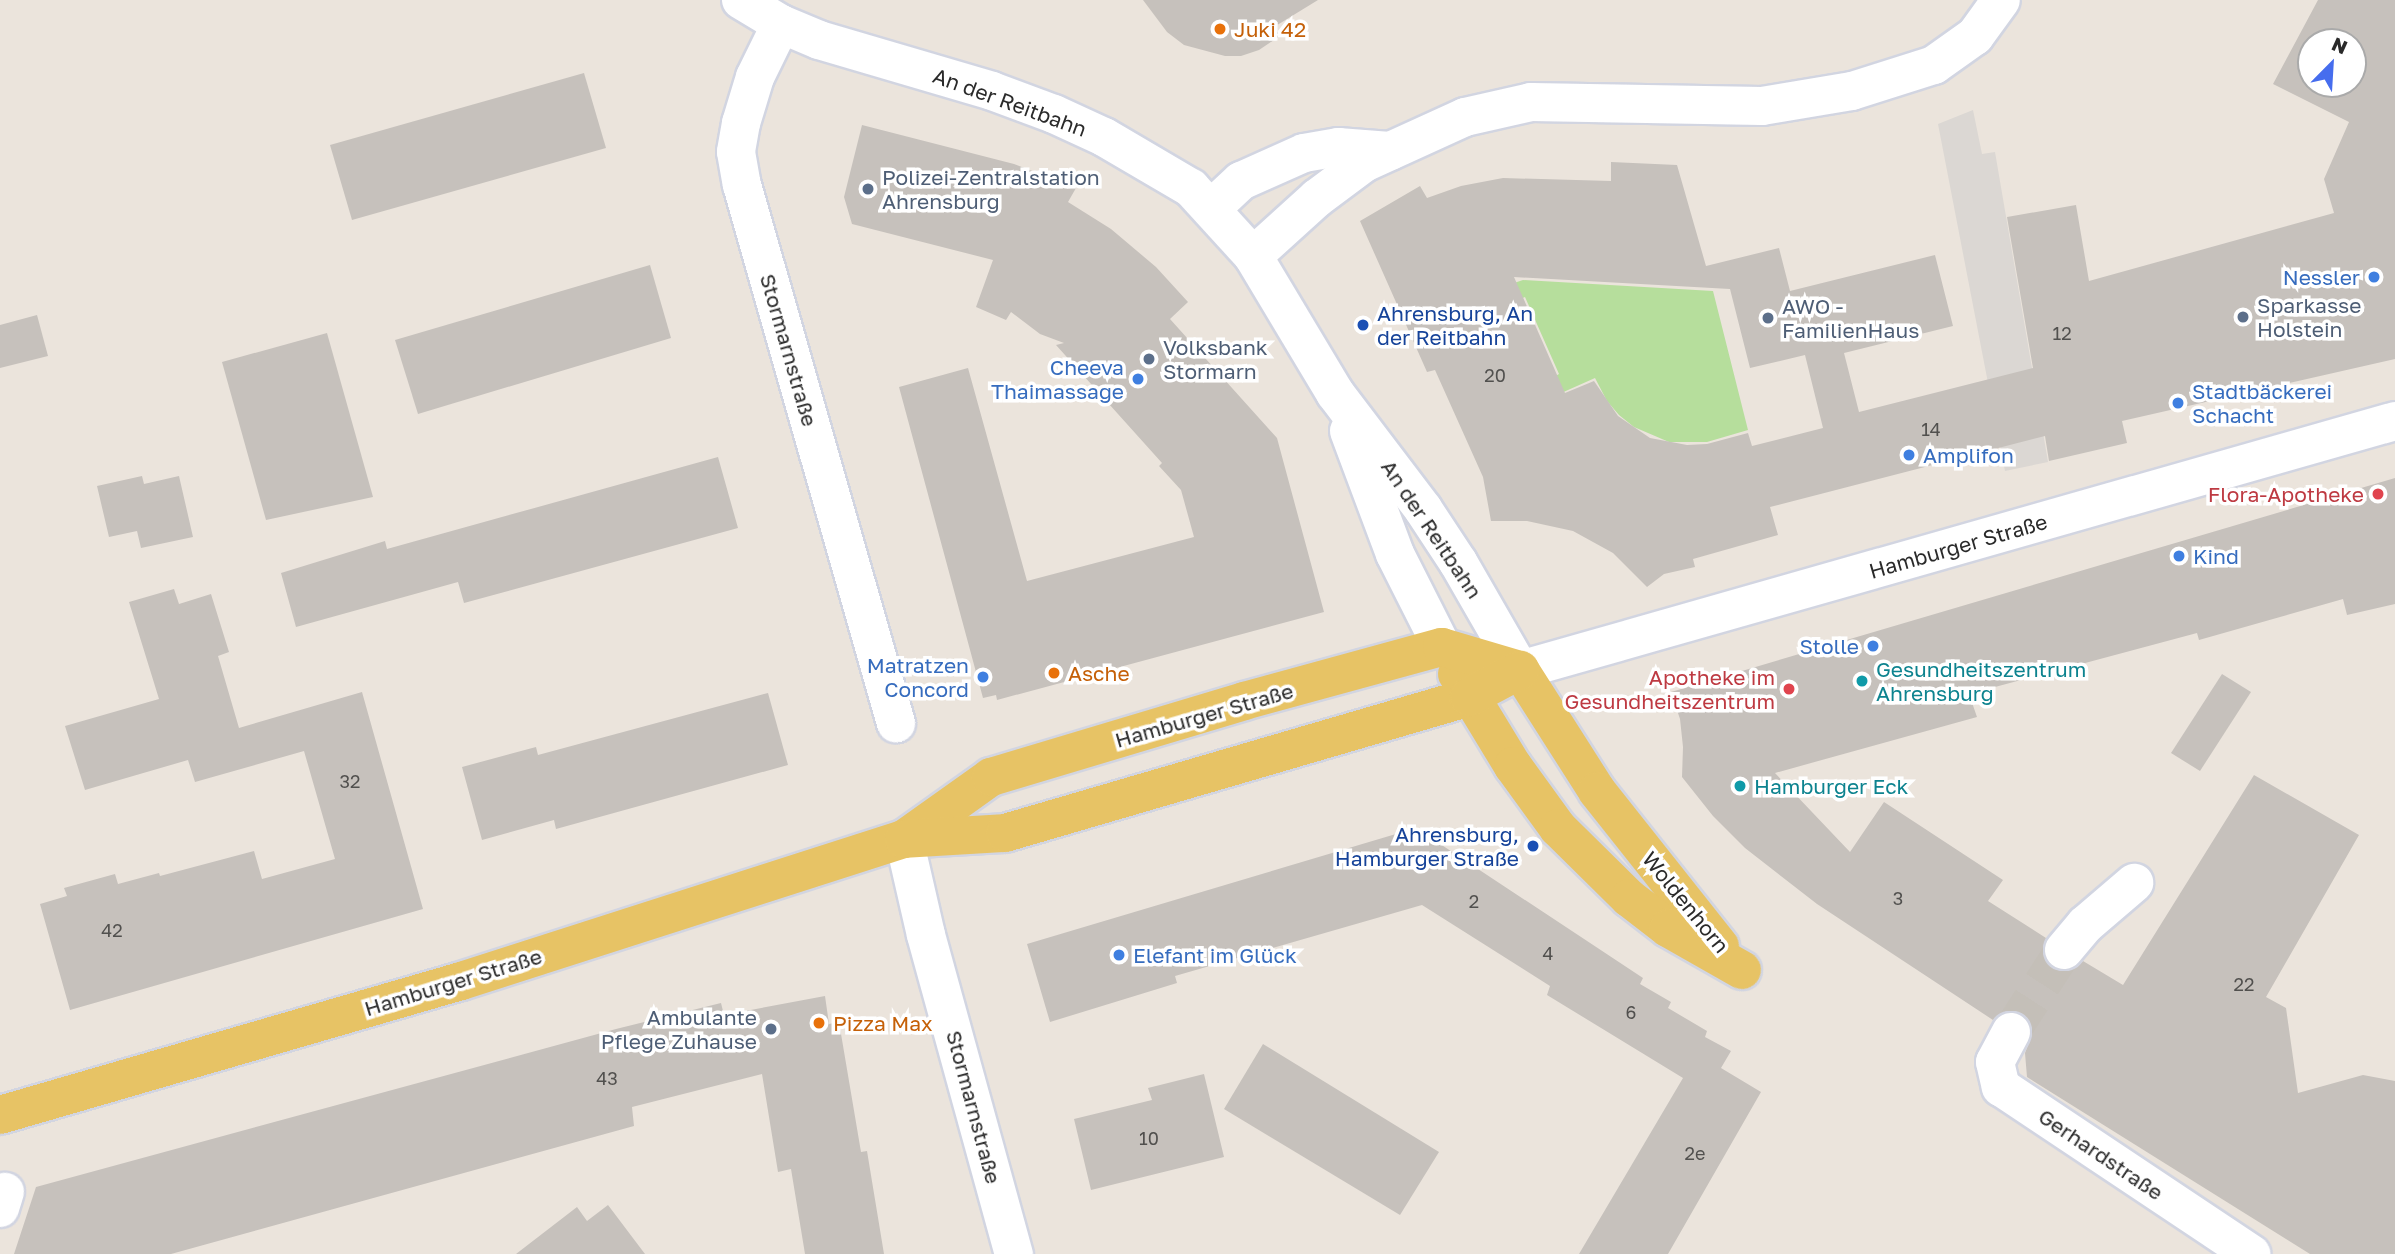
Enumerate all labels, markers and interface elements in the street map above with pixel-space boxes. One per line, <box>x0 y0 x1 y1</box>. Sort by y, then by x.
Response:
place label: Juki 42 <box>1234 16 1306 42</box>
marker: Juki 42 <box>1212 21 1228 37</box>
north arrow <box>2297 28 2367 98</box>
text: N <box>2329 32 2351 59</box>
street label: An der Reitbahn <box>930 63 1090 141</box>
place label: Polizei-Zentralstation Ahrensburg <box>882 164 1100 214</box>
marker: Polizei-Zentralstation Ahrensburg <box>860 181 876 197</box>
place label: Nessler <box>2283 264 2360 290</box>
marker: Nessler <box>2366 269 2382 285</box>
street label: Stormarnstraße <box>755 271 823 429</box>
place label: Sparkasse Holstein <box>2257 292 2361 342</box>
place label: AWO - FamilienHaus <box>1782 293 1919 343</box>
place label: Ahrensburg, An der Reitbahn <box>1377 300 1533 350</box>
marker: Sparkasse Holstein <box>2235 309 2251 325</box>
marker: AWO - FamilienHaus <box>1760 310 1776 326</box>
marker: Ahrensburg, An der Reitbahn <box>1355 317 1371 333</box>
house number: 12 <box>2052 322 2072 344</box>
place label: Volksbank Stormarn <box>1163 334 1268 384</box>
marker: Volksbank Stormarn <box>1141 351 1157 367</box>
place label: Cheeva Thaimassage <box>991 354 1124 404</box>
house number: 20 <box>1484 364 1506 386</box>
marker: Cheeva Thaimassage <box>1130 371 1146 387</box>
place label: Stadtbäckerei Schacht <box>2192 378 2332 428</box>
marker: Stadtbäckerei Schacht <box>2170 395 2186 411</box>
house number: 14 <box>1921 418 1941 440</box>
place label: Amplifon <box>1923 442 2014 468</box>
marker: Amplifon <box>1901 447 1917 463</box>
street label: An der Reitbahn <box>1376 455 1488 603</box>
place label: Flora-Apotheke <box>2208 481 2364 507</box>
marker: Flora-Apotheke <box>2370 486 2386 502</box>
street label: Hamburger Straße <box>1866 509 2050 583</box>
place label: Kind <box>2193 543 2239 569</box>
marker: Kind <box>2171 548 2187 564</box>
place label: Stolle <box>1800 633 1859 659</box>
marker: Stolle <box>1865 638 1881 654</box>
place label: Matratzen Concord <box>867 652 969 702</box>
place label: Gesundheitszentrum Ahrensburg <box>1876 656 2086 706</box>
place label: Asche <box>1068 660 1130 686</box>
place label: Apotheke im Gesundheitszentrum <box>1565 664 1775 714</box>
marker: Asche <box>1046 665 1062 681</box>
marker: Matratzen Concord <box>975 669 991 685</box>
marker: Gesundheitszentrum Ahrensburg <box>1854 673 1870 689</box>
street label: Hamburger Straße <box>1112 678 1296 752</box>
marker: Apotheke im Gesundheitszentrum <box>1781 681 1797 697</box>
house number: 32 <box>340 770 360 792</box>
place label: Hamburger Eck <box>1754 773 1908 799</box>
marker: Hamburger Eck <box>1732 778 1748 794</box>
place label: Ahrensburg, Hamburger Straße <box>1335 821 1519 871</box>
marker: Ahrensburg, Hamburger Straße <box>1525 838 1541 854</box>
street label: Woldenhorn <box>1637 846 1735 958</box>
house number: 3 <box>1893 887 1903 909</box>
house number: 2 <box>1469 890 1479 912</box>
house number: 42 <box>101 919 123 941</box>
place label: Elefant im Glück <box>1133 942 1297 968</box>
house number: 4 <box>1543 942 1553 964</box>
street label: Hamburger Straße <box>361 943 545 1021</box>
marker: Elefant im Glück <box>1111 947 1127 963</box>
house number: 22 <box>2234 973 2254 995</box>
house number: 6 <box>1626 1001 1636 1023</box>
place label: Ambulante Pflege Zuhause <box>601 1004 757 1054</box>
place label: Pizza Max <box>833 1010 933 1036</box>
marker: Pizza Max <box>811 1015 827 1031</box>
marker: Ambulante Pflege Zuhause <box>763 1021 779 1037</box>
street label: Stormarnstraße <box>941 1028 1007 1186</box>
house number: 43 <box>596 1067 618 1089</box>
street label: Gerhardstraße <box>2034 1103 2168 1205</box>
house number: 10 <box>1139 1127 1159 1149</box>
house number: 2e <box>1685 1142 1705 1164</box>

